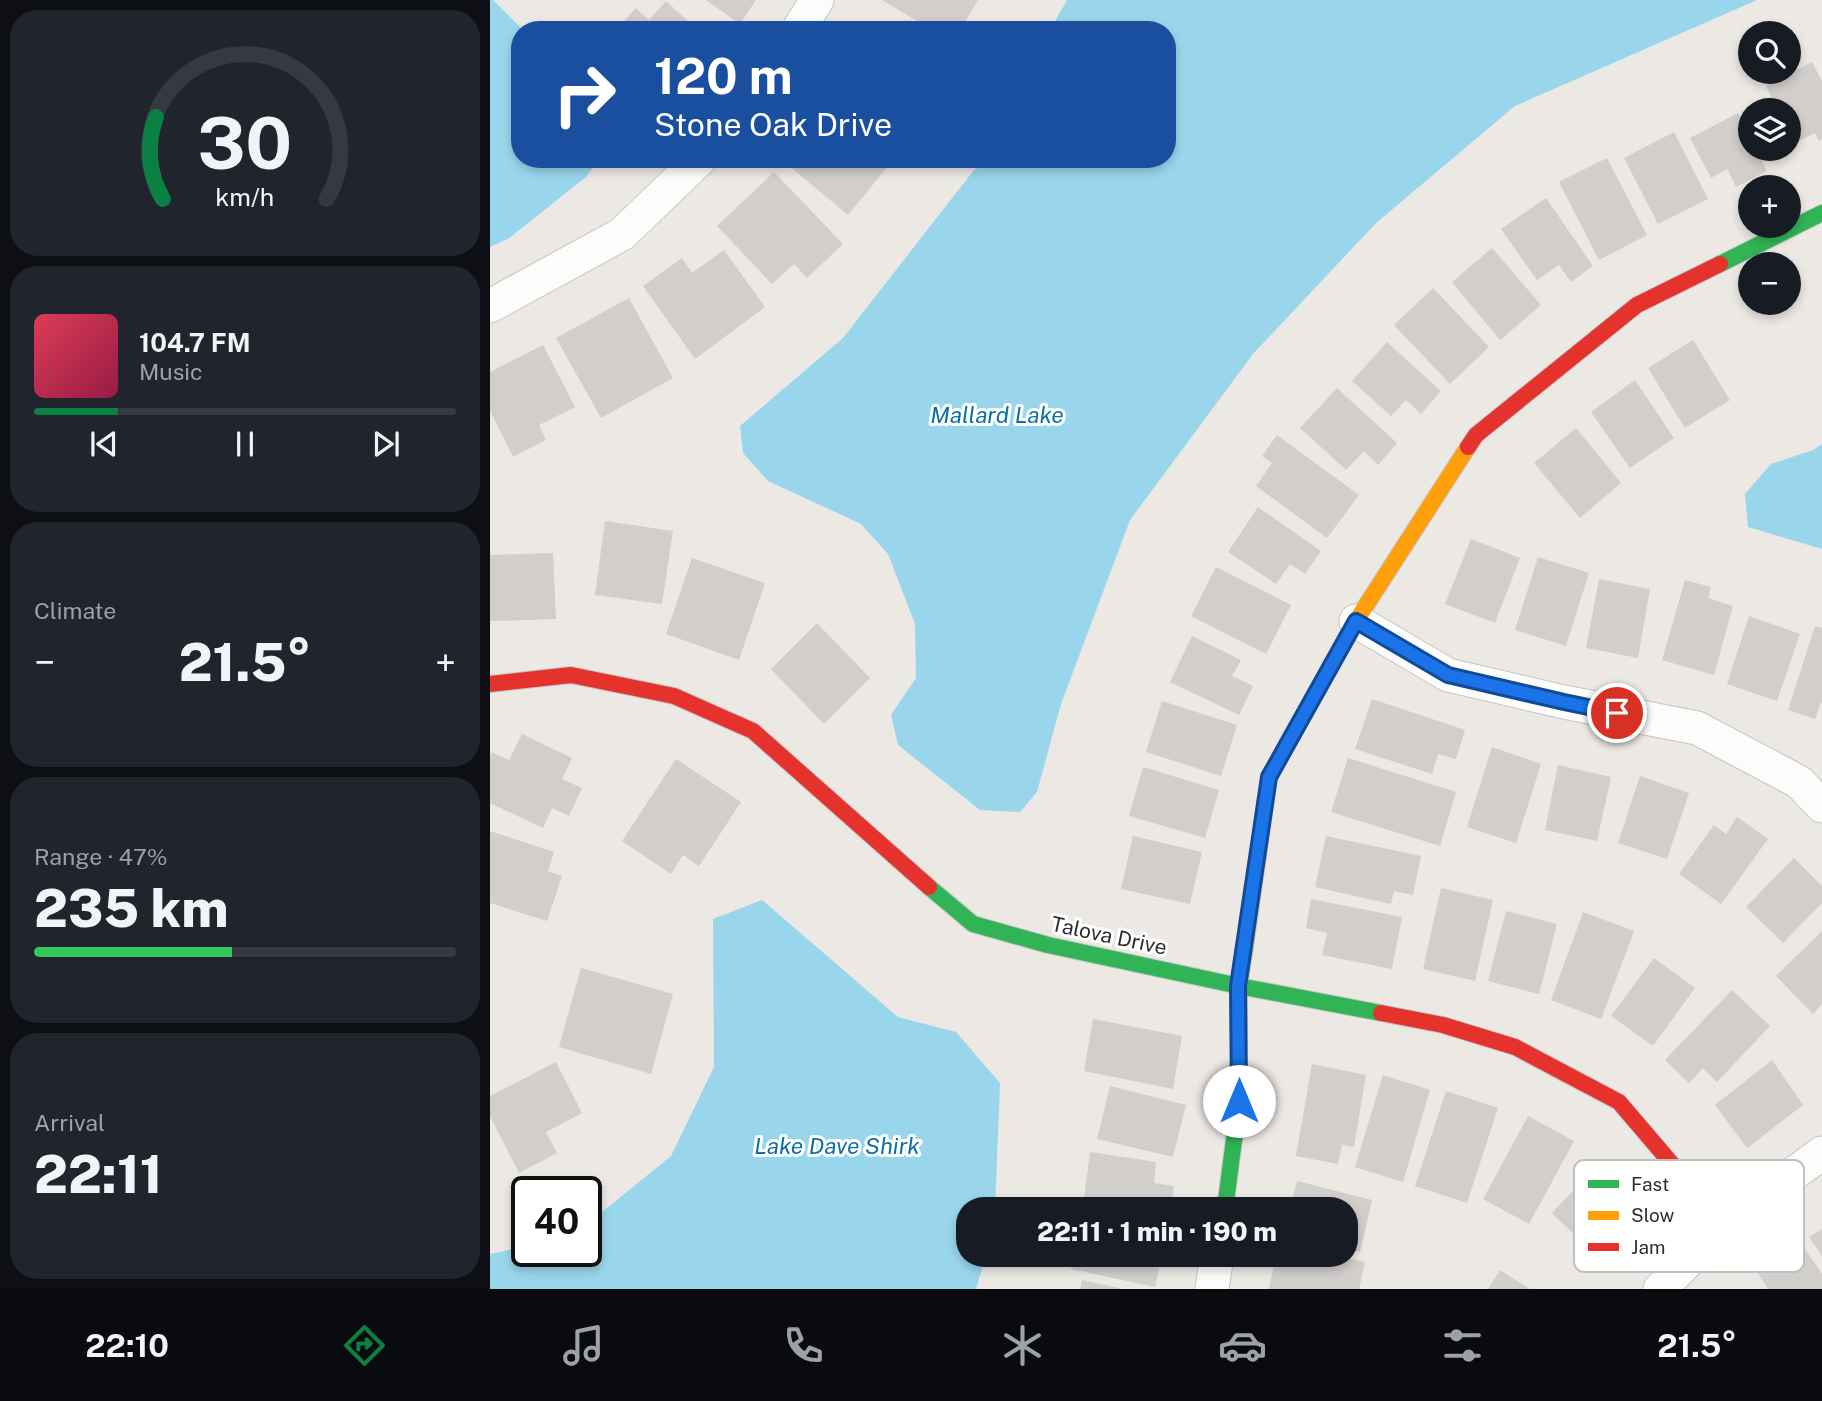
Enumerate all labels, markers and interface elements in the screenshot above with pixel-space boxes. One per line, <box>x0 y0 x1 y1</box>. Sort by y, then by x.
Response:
map controls <box>1738 21 1801 315</box>
button: search <box>1738 21 1801 84</box>
text: 120 m <box>654 47 793 105</box>
icon: right <box>539 49 630 140</box>
button: layers <box>1738 98 1801 161</box>
text: 30 <box>197 100 293 185</box>
text: Stone Oak Drive <box>654 106 892 143</box>
button: + <box>1738 175 1801 238</box>
text: km/h <box>216 182 274 212</box>
button: − <box>1738 252 1801 315</box>
text: 104.7 FM <box>139 327 251 358</box>
text: Music <box>139 358 203 385</box>
water label: Mallard Lake <box>930 401 1064 428</box>
icon: previous <box>85 425 123 463</box>
icon: pause <box>226 425 264 463</box>
icon: next <box>367 425 405 463</box>
text: Climate <box>34 597 116 624</box>
text: 21.5° <box>179 632 311 693</box>
text: − <box>34 640 55 685</box>
text: + <box>435 640 456 685</box>
pin <box>1587 683 1647 743</box>
icon: arrive <box>1598 694 1636 732</box>
text: Range · 47% <box>34 843 168 870</box>
text: 235 km <box>34 878 228 939</box>
street label: Talova Drive <box>1049 911 1169 960</box>
position arrow <box>1202 1064 1276 1138</box>
text: Arrival <box>34 1109 105 1136</box>
water label: Lake Dave Shirk <box>754 1132 920 1159</box>
text: 22:11 <box>34 1144 163 1205</box>
legend <box>1574 1160 1804 1272</box>
text: Fast <box>1631 1173 1669 1195</box>
speed limit sign: 40 <box>511 1176 602 1267</box>
text: Slow <box>1631 1204 1675 1226</box>
text: 22:11 · 1 min · 190 m <box>1037 1216 1277 1247</box>
text: Jam <box>1631 1236 1665 1258</box>
icon: directions <box>340 1321 389 1370</box>
icon: music <box>559 1321 608 1370</box>
icon: phone <box>779 1321 828 1370</box>
icon: climate <box>998 1321 1047 1370</box>
icon: car <box>1218 1321 1267 1370</box>
icon: filters <box>1438 1321 1487 1370</box>
text: 22:10 <box>85 1327 169 1364</box>
text: 21.5° <box>1657 1327 1737 1364</box>

